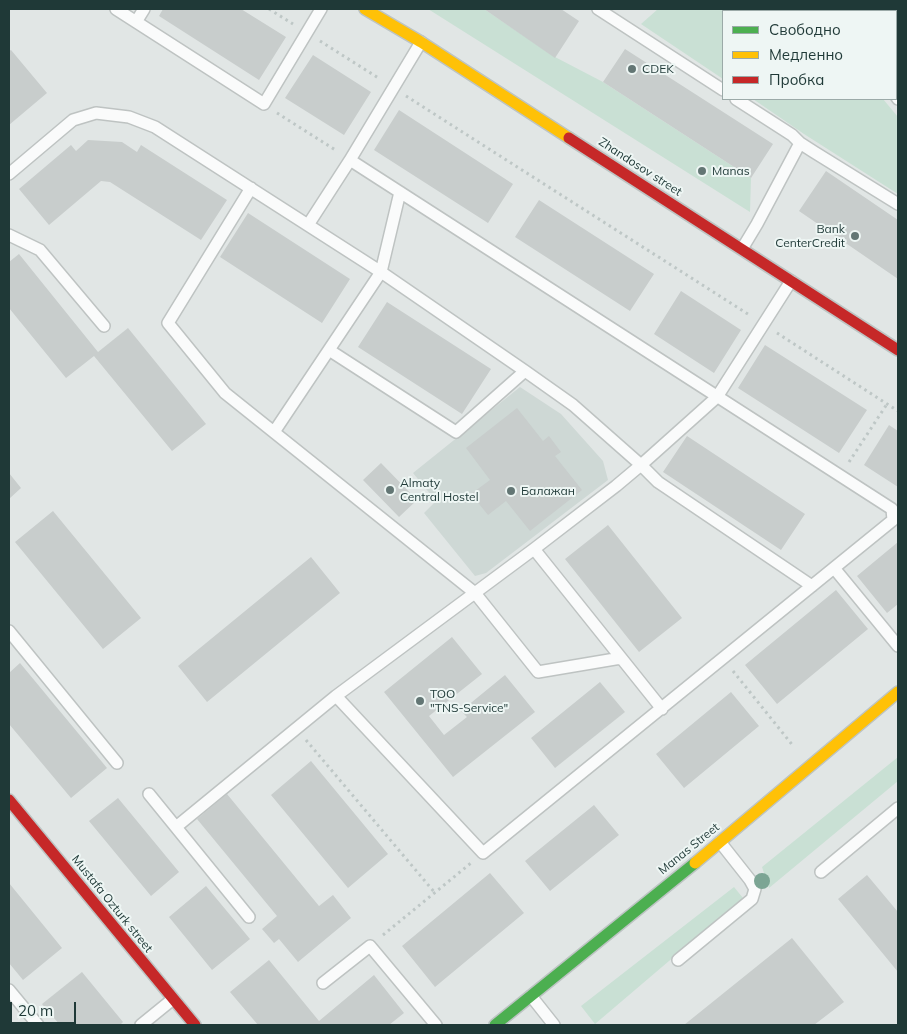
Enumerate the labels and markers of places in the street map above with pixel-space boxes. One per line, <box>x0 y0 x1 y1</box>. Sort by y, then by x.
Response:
place label: CDEK <box>642 62 674 76</box>
marker: CDEK <box>626 63 638 75</box>
place label: Manas <box>712 164 750 178</box>
marker: Manas <box>696 165 708 177</box>
place label: Bank CenterCredit <box>775 222 845 250</box>
marker: Bank CenterCredit <box>849 230 861 242</box>
place label: Almaty Central Hostel <box>400 476 478 504</box>
marker: Almaty Central Hostel <box>384 484 396 496</box>
place label: Балажан <box>521 484 575 498</box>
marker: Балажан <box>505 485 517 497</box>
place label: ТОО "TNS-Service" <box>430 687 508 715</box>
marker: ТОО "TNS-Service" <box>414 695 426 707</box>

